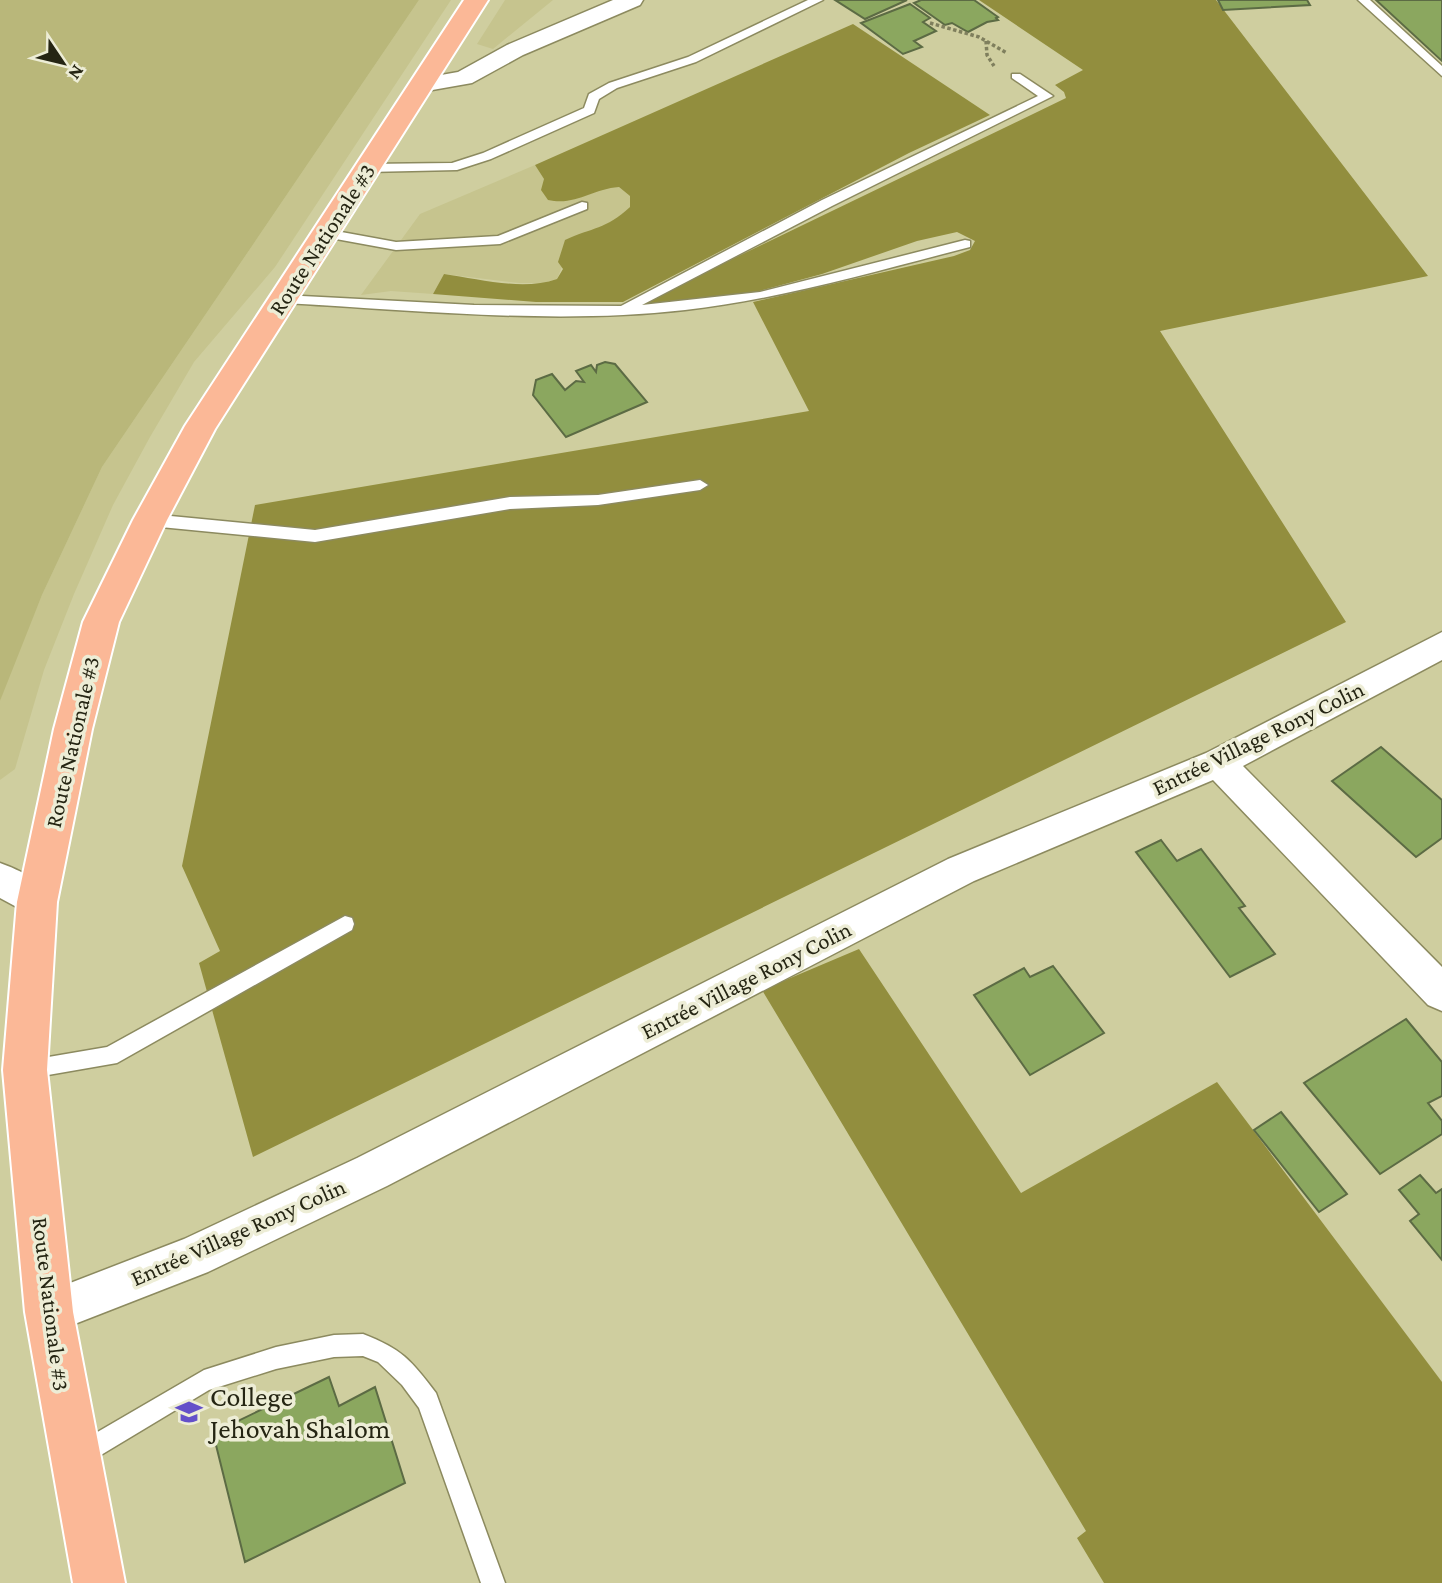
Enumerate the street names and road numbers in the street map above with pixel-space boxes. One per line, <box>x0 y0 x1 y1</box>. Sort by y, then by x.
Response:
street label: Route Nationale #3 <box>263 159 381 319</box>
street label: Route Nationale #3 <box>40 654 104 830</box>
street label: Entrée Village Rony Colin <box>1148 675 1368 801</box>
street label: Entrée Village Rony Colin <box>637 916 855 1044</box>
street label: Entrée Village Rony Colin <box>127 1173 349 1291</box>
street label: Route Nationale #3 <box>27 1216 75 1392</box>

